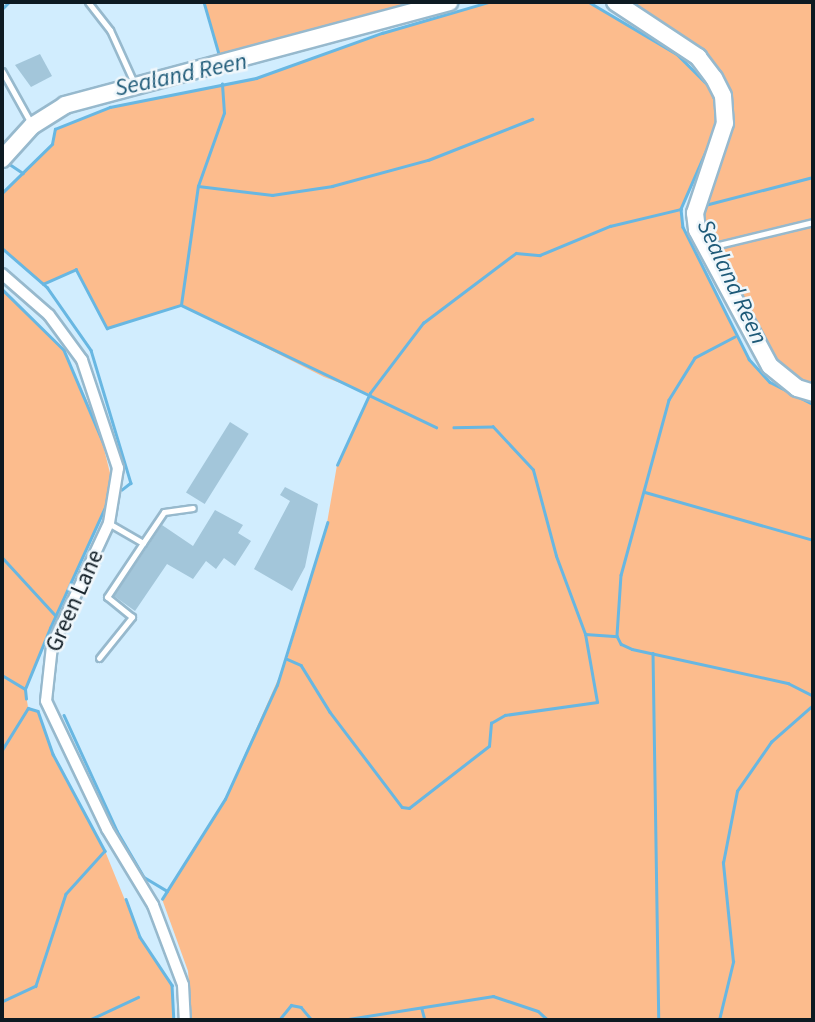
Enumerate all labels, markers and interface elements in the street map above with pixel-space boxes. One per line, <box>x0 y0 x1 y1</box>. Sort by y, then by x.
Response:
water label: Sealand Reen <box>112 47 250 103</box>
water label: Sealand Reen <box>691 215 773 349</box>
street label: Green Lane <box>40 546 110 656</box>

